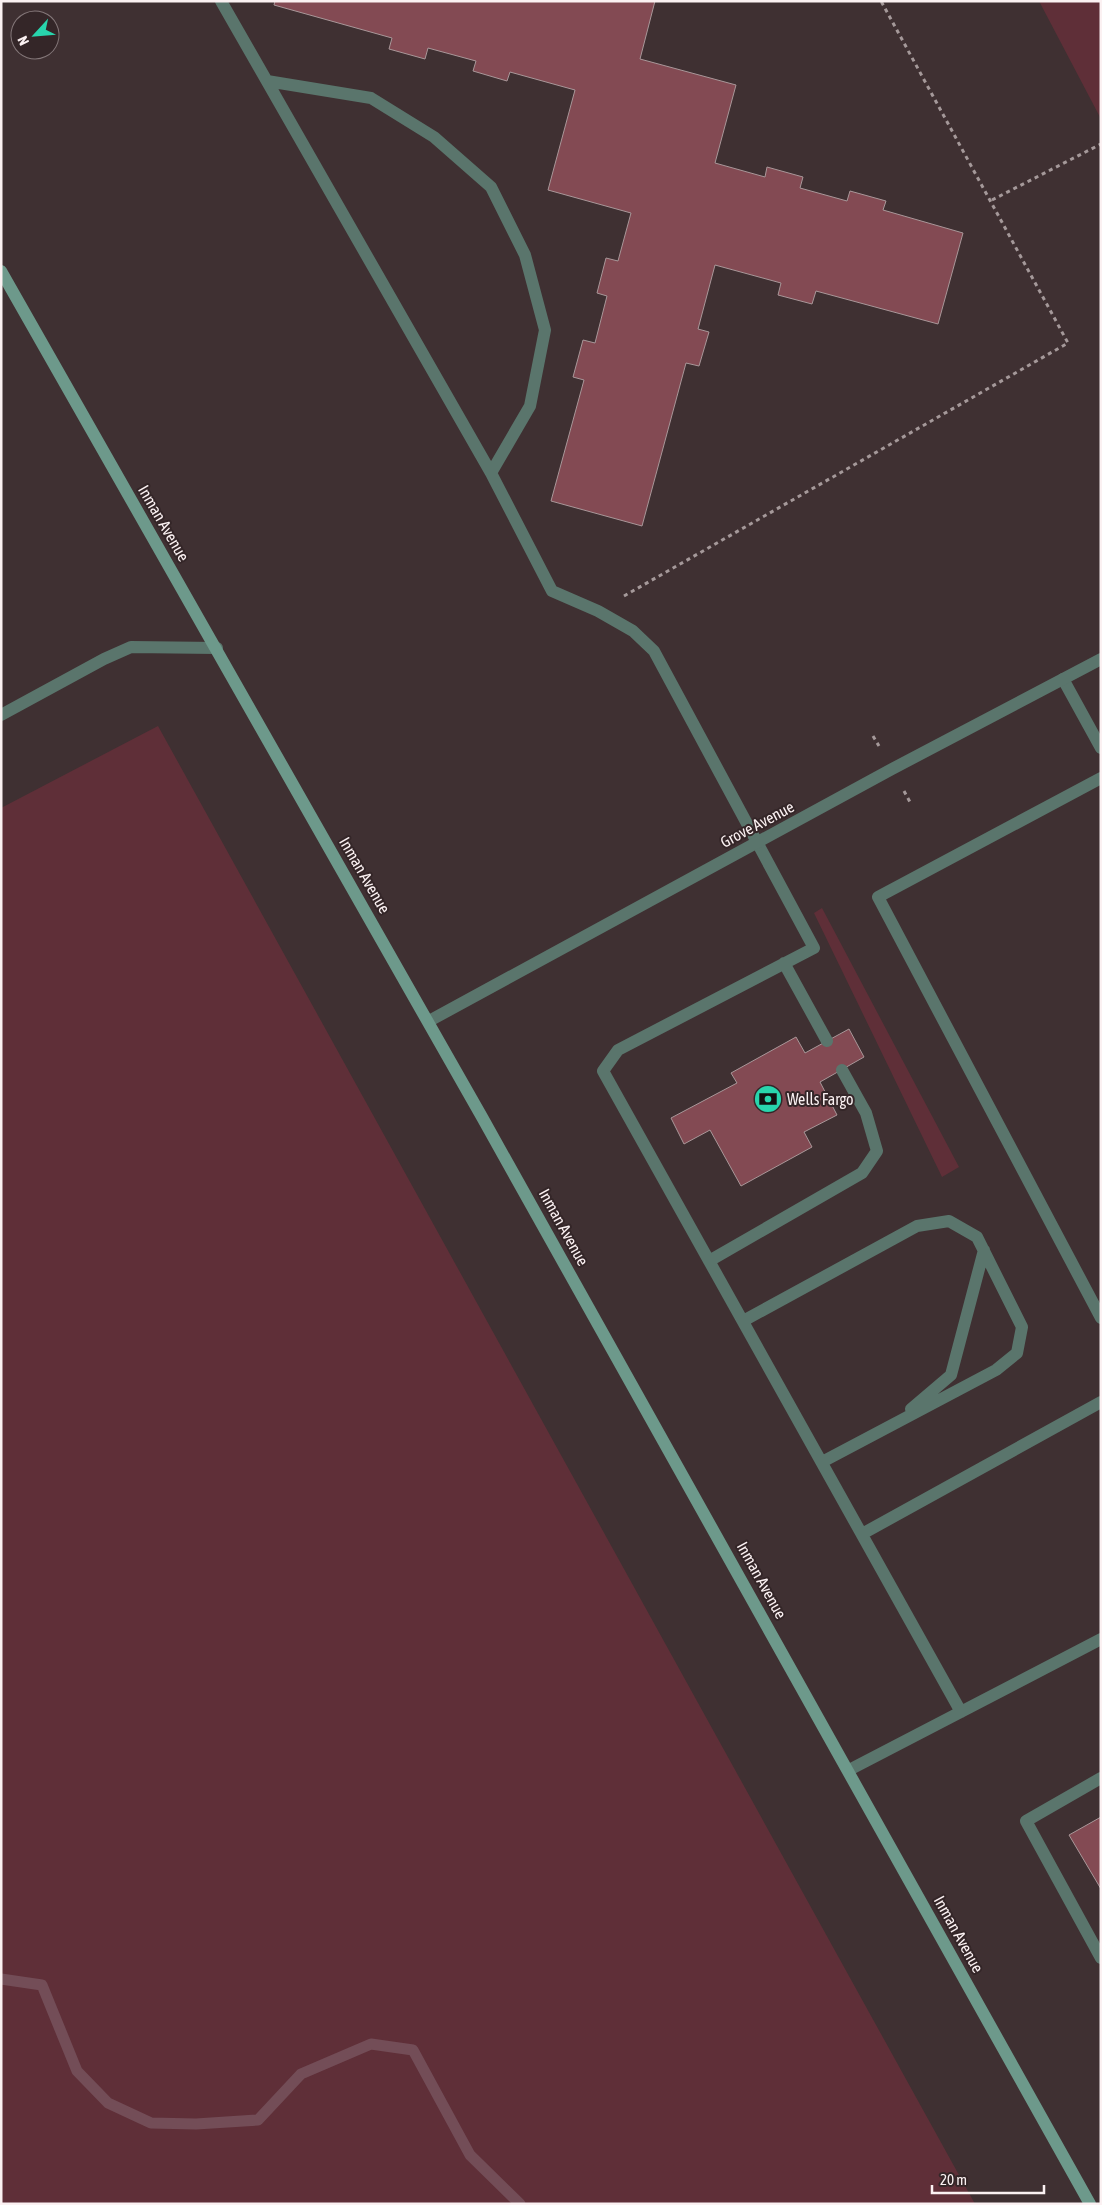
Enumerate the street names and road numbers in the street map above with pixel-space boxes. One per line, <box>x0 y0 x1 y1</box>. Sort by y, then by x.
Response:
street label: Inman Avenue <box>135 482 193 564</box>
street label: Grove Avenue <box>717 797 797 851</box>
street label: Inman Avenue <box>336 834 394 916</box>
street label: Inman Avenue <box>536 1185 592 1269</box>
street label: Inman Avenue <box>734 1538 790 1622</box>
street label: Inman Avenue <box>931 1892 987 1976</box>

